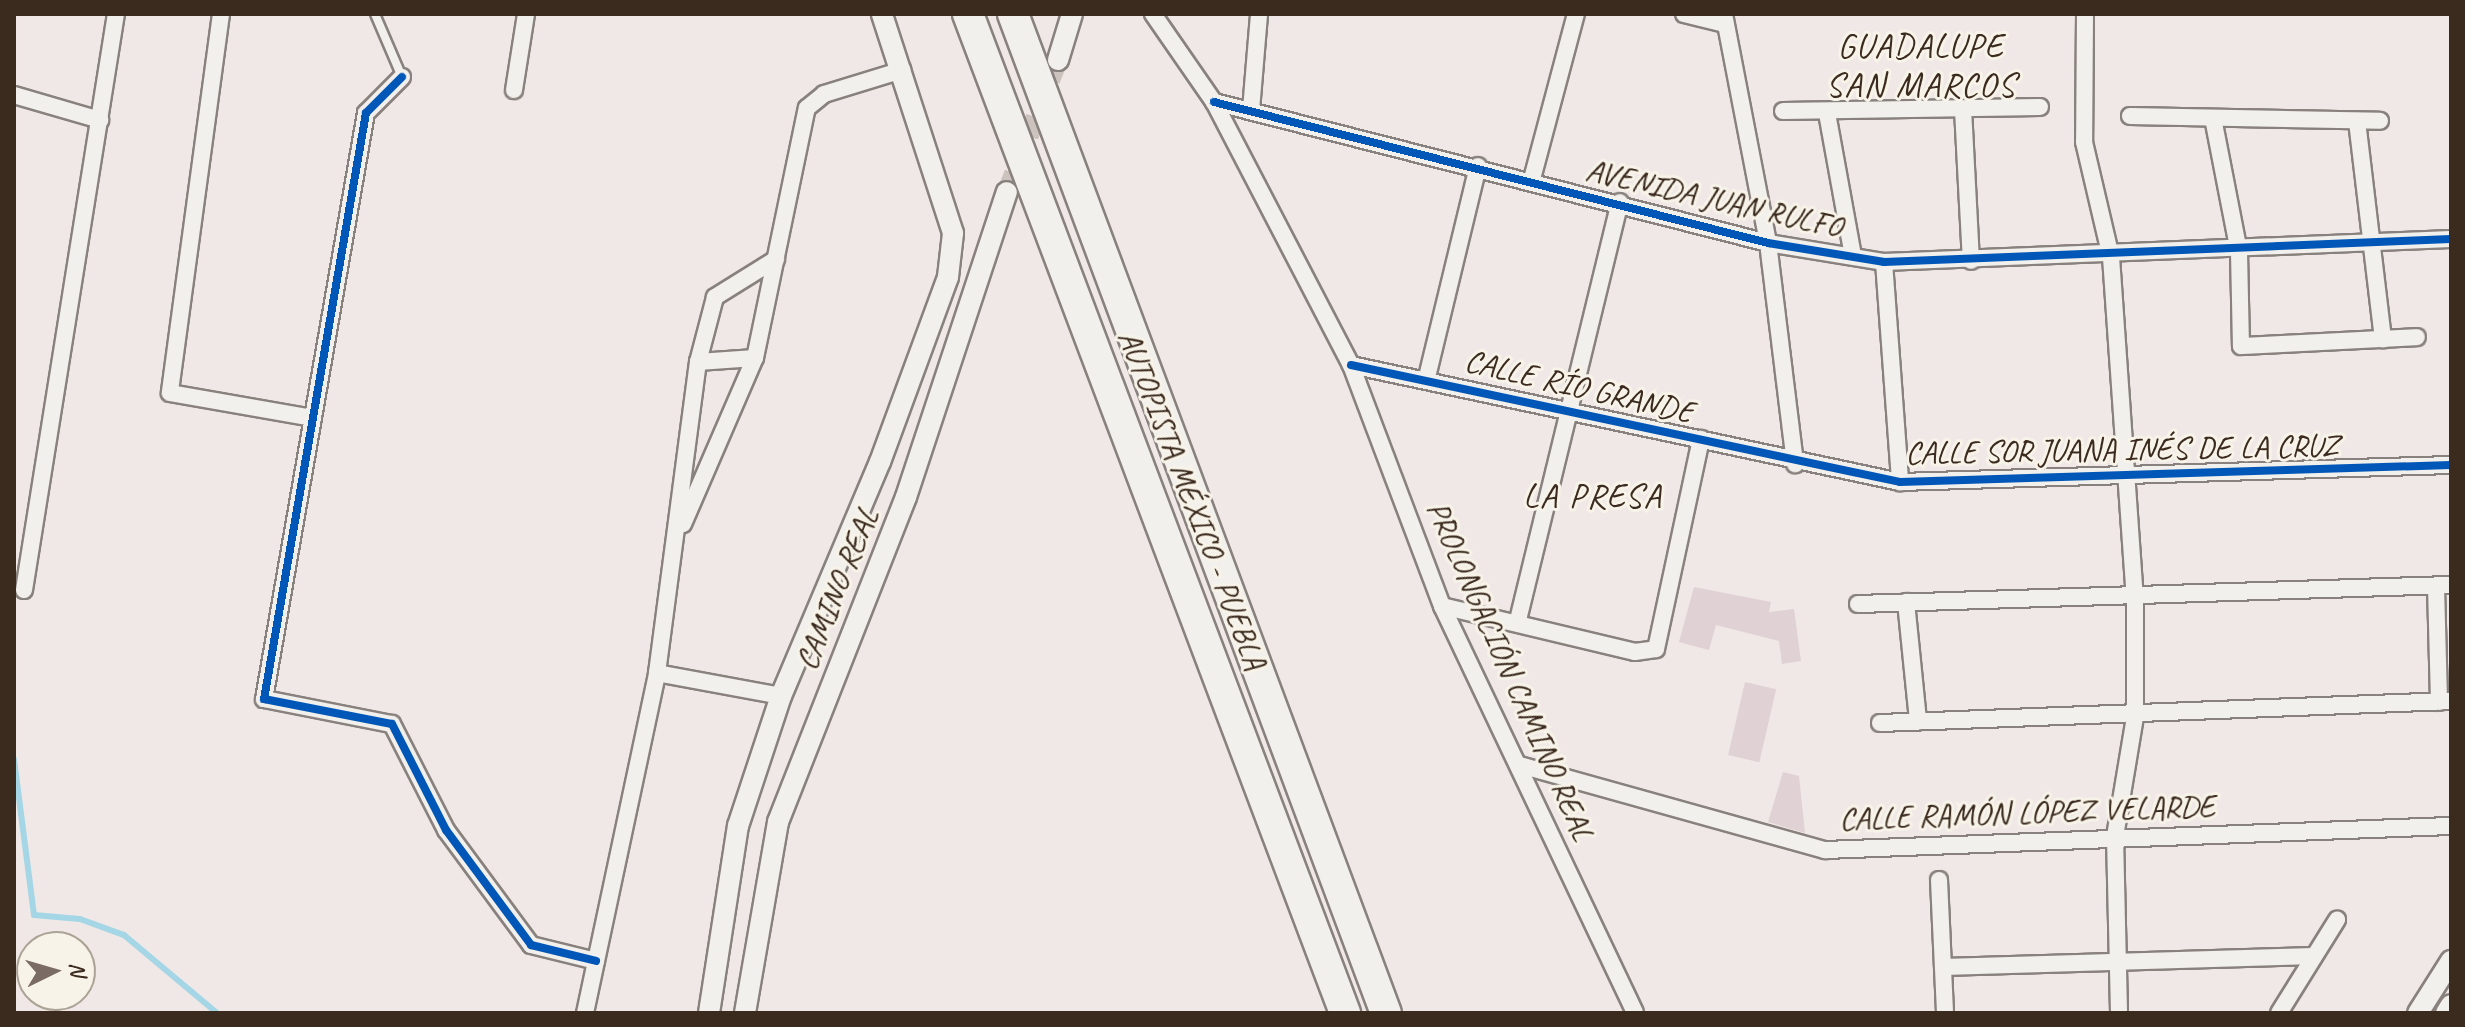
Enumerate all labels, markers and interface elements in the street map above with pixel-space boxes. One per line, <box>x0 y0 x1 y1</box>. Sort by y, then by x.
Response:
district label: GUADALUPE SAN MARCOS <box>1827 25 2015 104</box>
street label: AVENIDA JUAN RULFO <box>1582 151 1846 247</box>
street label: AUTOPISTA MÉXICO - PUEBLA <box>1110 325 1274 675</box>
street label: CALLE RÍO GRANDE <box>1461 342 1697 432</box>
street label: CALLE SOR JUANA INÉS DE LA CRUZ <box>1905 427 2339 473</box>
district label: LA PRESA <box>1524 476 1662 516</box>
street label: PROLONGACIÓN CAMINO REAL <box>1418 496 1602 846</box>
street label: CAMINO REAL <box>787 503 887 675</box>
street label: CALLE RAMÓN LÓPEZ VELARDE <box>1839 787 2215 839</box>
north arrow <box>16 931 96 1011</box>
text: N <box>63 961 92 977</box>

